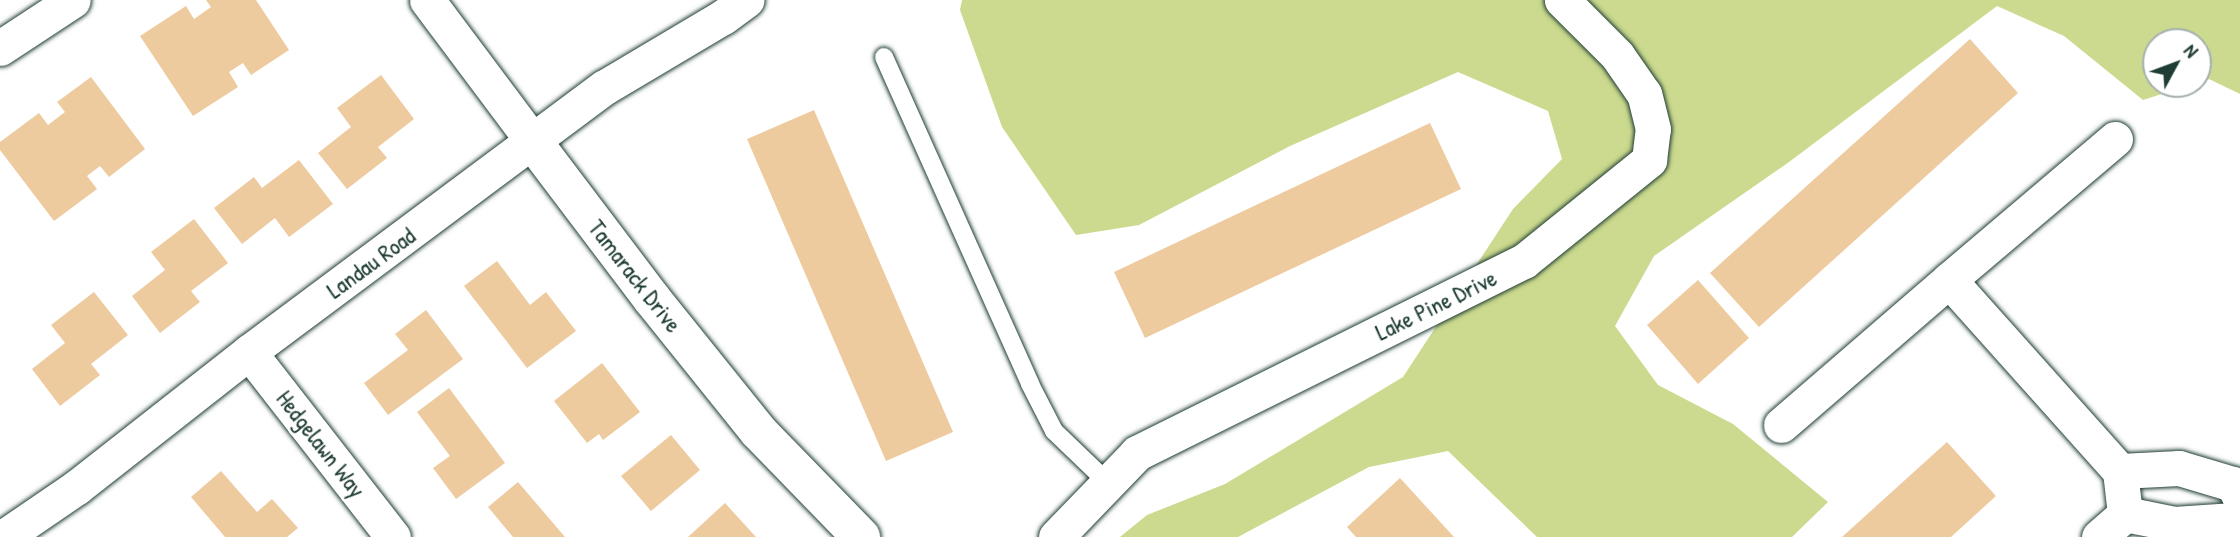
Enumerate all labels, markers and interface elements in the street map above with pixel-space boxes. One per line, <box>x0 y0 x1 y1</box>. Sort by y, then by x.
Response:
north arrow <box>2142 28 2212 98</box>
text: N <box>2178 38 2204 63</box>
street label: Tamarack Drive <box>582 214 688 338</box>
street label: Landau Road <box>321 221 421 305</box>
street label: Lake Pine Drive <box>1371 263 1501 347</box>
street label: Hedgelawn Way <box>270 385 372 503</box>

